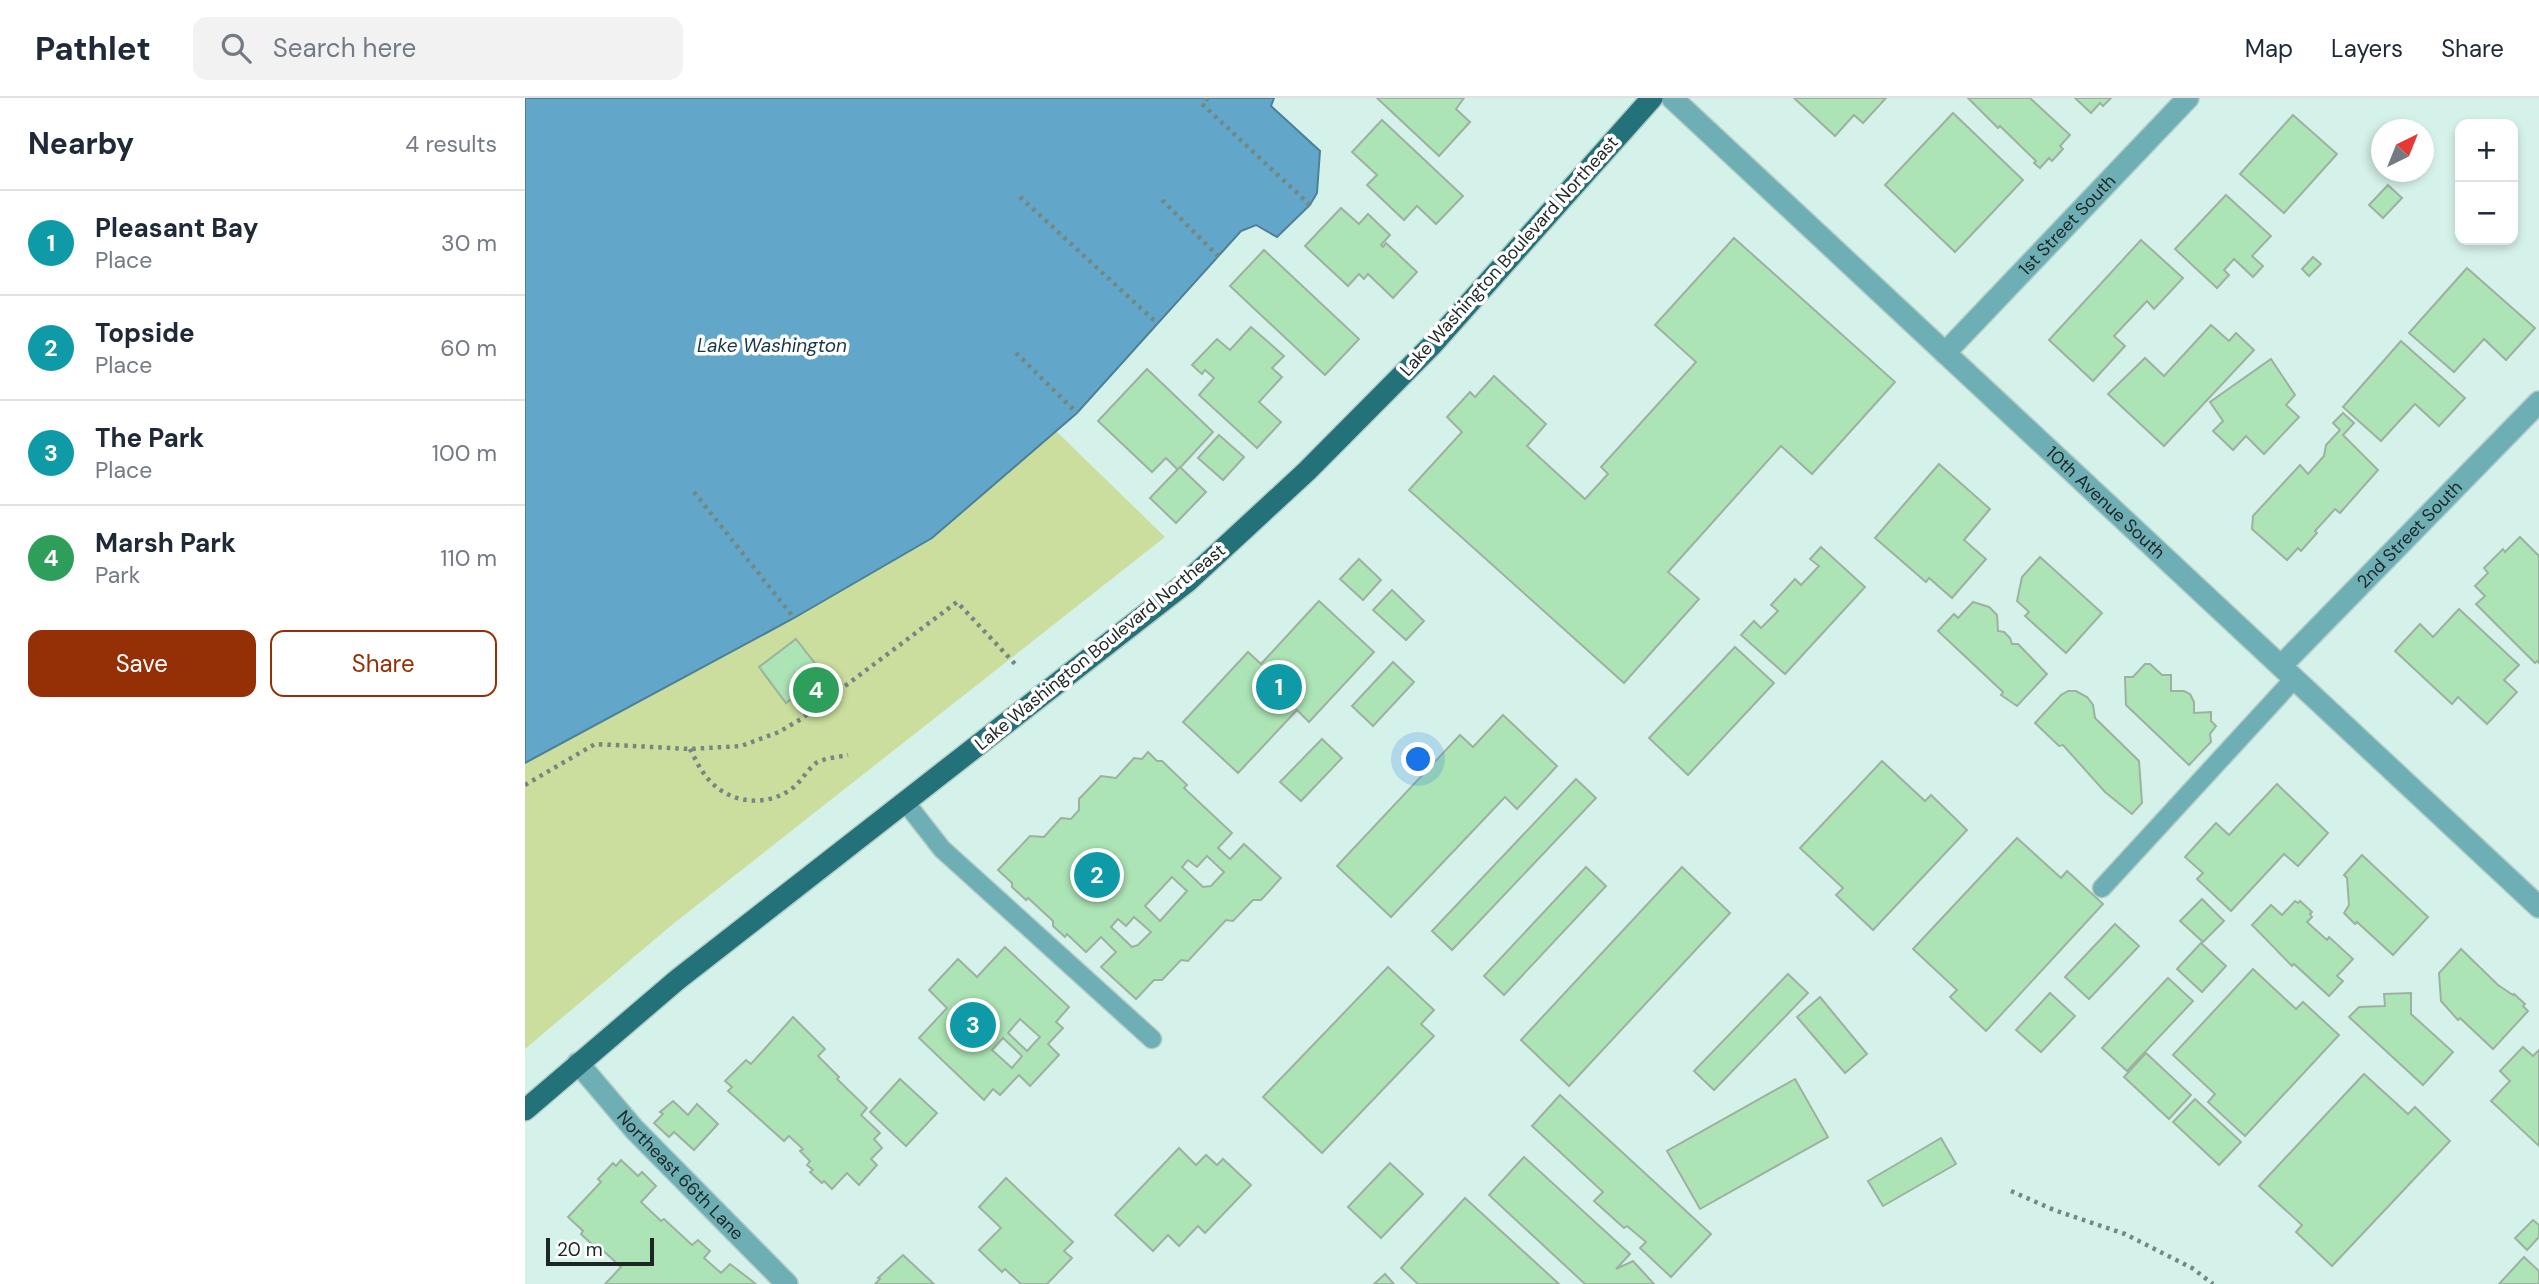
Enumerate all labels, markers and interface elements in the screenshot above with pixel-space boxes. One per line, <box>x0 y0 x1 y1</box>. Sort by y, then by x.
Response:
search box <box>193 17 683 80</box>
text: Pathlet <box>35 27 151 70</box>
icon: search <box>217 29 255 67</box>
text: Search here <box>273 31 416 65</box>
text: Map <box>2245 33 2293 64</box>
text: Layers <box>2331 33 2403 64</box>
text: Share <box>2441 33 2504 64</box>
north arrow <box>2371 119 2434 182</box>
map controls <box>2455 119 2518 245</box>
button: + <box>2455 119 2518 182</box>
text: Nearby <box>28 124 134 163</box>
text: 4 results <box>405 129 497 159</box>
street label: Lake Washington Boulevard Northeast <box>1395 131 1623 381</box>
street label: 1st Street South <box>2013 169 2121 281</box>
button: − <box>2455 182 2518 245</box>
text: Pleasant Bay <box>95 211 258 245</box>
text: 1 <box>47 228 55 258</box>
text: 30 m <box>441 228 497 258</box>
text: Place <box>95 245 152 275</box>
text: Topside <box>95 316 195 350</box>
text: 2 <box>44 333 58 363</box>
text: 60 m <box>440 333 497 363</box>
water label: Lake Washington <box>697 333 847 358</box>
text: Place <box>95 350 152 380</box>
text: The Park <box>95 421 204 455</box>
text: 3 <box>44 438 58 468</box>
text: 100 m <box>432 438 497 468</box>
street label: 10th Avenue South <box>2041 441 2170 564</box>
text: Place <box>95 455 152 485</box>
street label: 2nd Street South <box>2352 475 2468 593</box>
text: Marsh Park <box>95 526 236 560</box>
street label: Lake Washington Boulevard Northeast <box>970 538 1230 756</box>
text: 4 <box>44 543 58 573</box>
text: 110 m <box>440 543 497 573</box>
text: Park <box>95 560 140 590</box>
button: Save <box>28 630 256 697</box>
button: Share <box>270 630 497 697</box>
pin: 1 <box>1256 661 1302 713</box>
pin: 4 <box>793 664 839 716</box>
your location <box>1401 742 1435 776</box>
pin: 2 <box>1074 849 1120 901</box>
pin: 3 <box>950 999 996 1051</box>
street label: Northeast 66th Lane <box>611 1105 749 1245</box>
scale bar <box>546 1235 655 1267</box>
text: 20 m <box>557 1237 603 1262</box>

